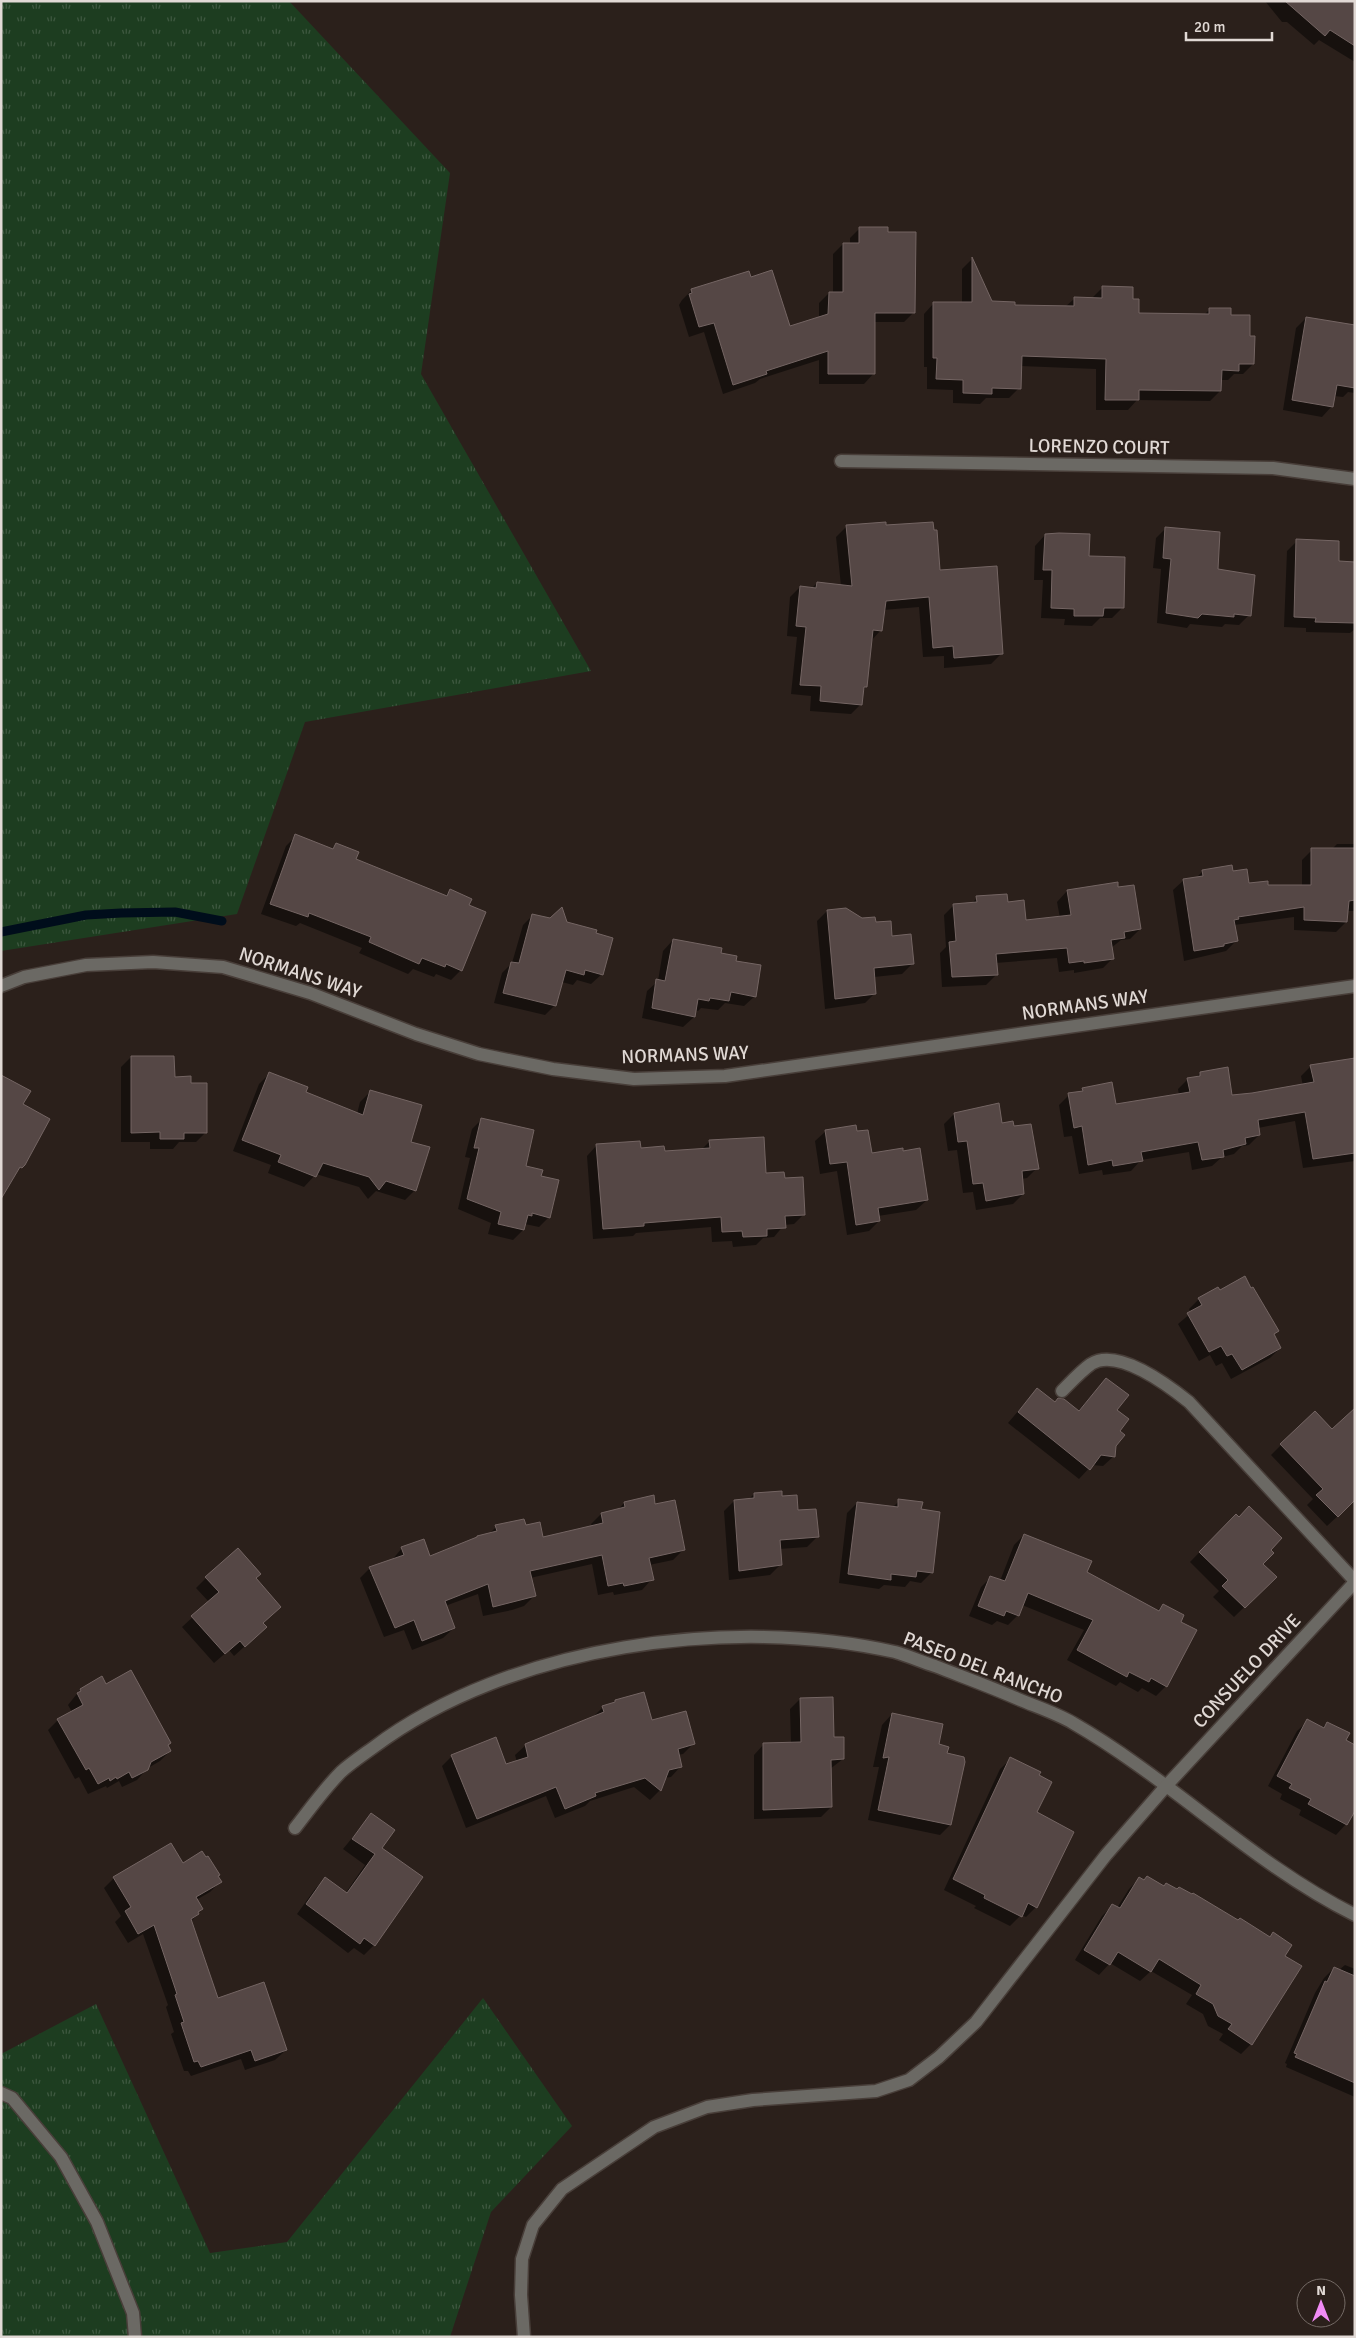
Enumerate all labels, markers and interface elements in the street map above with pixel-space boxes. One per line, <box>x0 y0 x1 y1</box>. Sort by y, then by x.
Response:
scale bar <box>1186 10 1272 42</box>
text: 20 m <box>1194 18 1225 36</box>
street label: LORENZO COURT <box>1028 434 1170 460</box>
street label: NORMANS WAY <box>236 942 365 1004</box>
street label: NORMANS WAY <box>1020 984 1150 1026</box>
street label: NORMANS WAY <box>621 1041 749 1069</box>
street label: CONSUELO DRIVE <box>1188 1609 1306 1733</box>
street label: PASEO DEL RANCHO <box>900 1627 1066 1709</box>
north arrow <box>1296 2278 1346 2328</box>
text: N <box>1316 2282 1326 2299</box>

